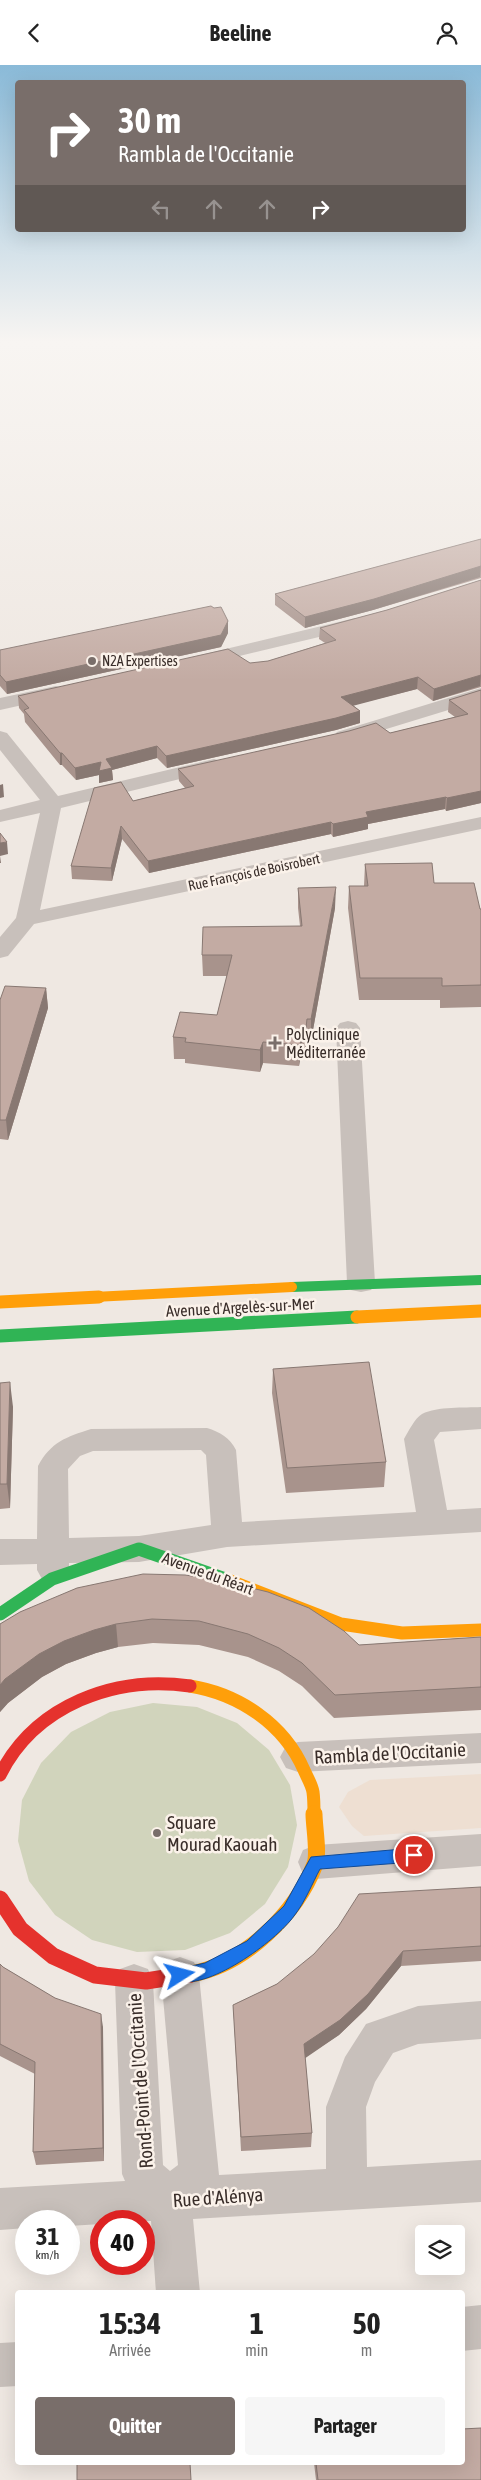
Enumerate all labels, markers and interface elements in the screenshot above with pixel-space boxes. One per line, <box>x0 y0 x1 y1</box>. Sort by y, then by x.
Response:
icon: back <box>20 19 48 47</box>
icon: person <box>433 19 461 47</box>
text: Beeline <box>210 20 271 46</box>
icon: right <box>35 100 100 165</box>
text: 30 m <box>118 100 181 140</box>
text: Rambla de l'Occitanie <box>118 141 294 167</box>
icon: left <box>147 195 175 223</box>
icon: ahead <box>200 195 228 223</box>
icon: ahead <box>253 195 281 223</box>
icon: right <box>306 195 334 223</box>
place label: N2A Expertises <box>102 653 178 669</box>
marker: N2A Expertises <box>86 655 98 667</box>
street label: Rue François de Boisrobert <box>187 850 321 894</box>
place label: Polyclinique Méditerranée <box>286 1025 366 1061</box>
marker: Polyclinique Méditerranée <box>268 1036 282 1050</box>
street label: Avenue d'Argelès-sur-Mer <box>165 1294 315 1321</box>
street label: Avenue du Réart <box>160 1548 256 1598</box>
street label: Rambla de l'Occitanie <box>314 1738 466 1768</box>
place label: Square Mourad Kaouah <box>167 1811 277 1855</box>
marker: Square Mourad Kaouah <box>151 1827 163 1839</box>
pin <box>393 1834 435 1876</box>
icon: arrive <box>400 1841 428 1869</box>
position arrow <box>153 1948 205 2000</box>
street label: Rond-Point de l'Occitanie <box>123 1993 157 2169</box>
street label: Rue d'Alénya <box>172 2183 264 2211</box>
speed limit sign: 40 <box>90 2210 155 2275</box>
text: 31 <box>36 2222 59 2250</box>
map controls <box>415 2225 465 2275</box>
button: layers <box>415 2225 465 2275</box>
text: km/h <box>36 2248 59 2262</box>
text: 15:34 <box>99 2306 161 2340</box>
text: 1 <box>250 2306 264 2340</box>
text: 50 <box>353 2306 381 2340</box>
text: Arrivée <box>109 2341 151 2359</box>
text: min <box>245 2341 268 2359</box>
text: m <box>361 2341 372 2359</box>
button: Quitter <box>35 2397 235 2455</box>
button: Partager <box>245 2397 445 2455</box>

